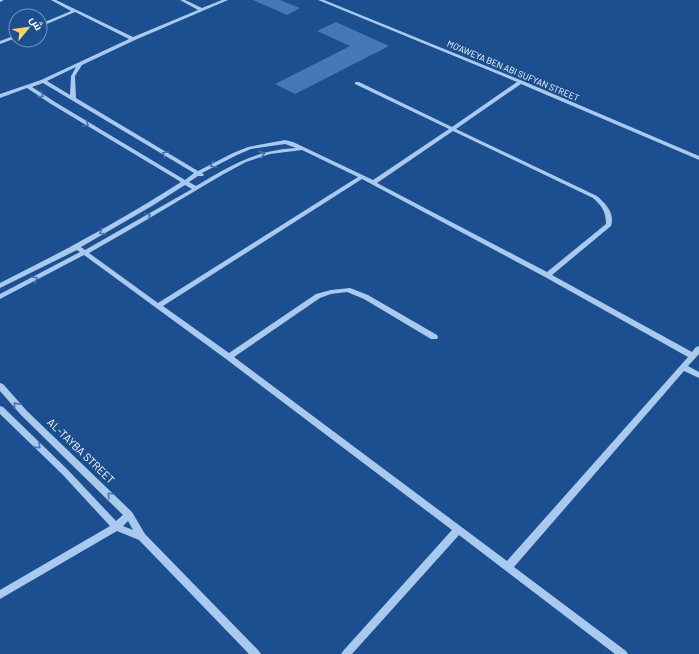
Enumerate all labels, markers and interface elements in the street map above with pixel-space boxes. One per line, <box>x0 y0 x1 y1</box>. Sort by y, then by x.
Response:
north arrow <box>8 8 48 48</box>
text: ش <box>27 14 46 33</box>
street label: MO'AWEYA BEN ABI SUFYAN STREET <box>445 38 581 103</box>
one-way arrow <box>37 90 44 98</box>
one-way arrow <box>82 119 89 126</box>
one-way arrow <box>258 150 265 159</box>
one-way arrow <box>162 152 169 159</box>
one-way arrow <box>210 161 218 168</box>
one-way arrow <box>144 214 151 221</box>
one-way arrow <box>99 228 106 235</box>
one-way arrow <box>30 276 38 284</box>
one-way arrow <box>14 402 21 409</box>
street label: AL-TAYBA STREET <box>45 415 118 486</box>
one-way arrow <box>33 441 41 449</box>
one-way arrow <box>107 492 114 500</box>

